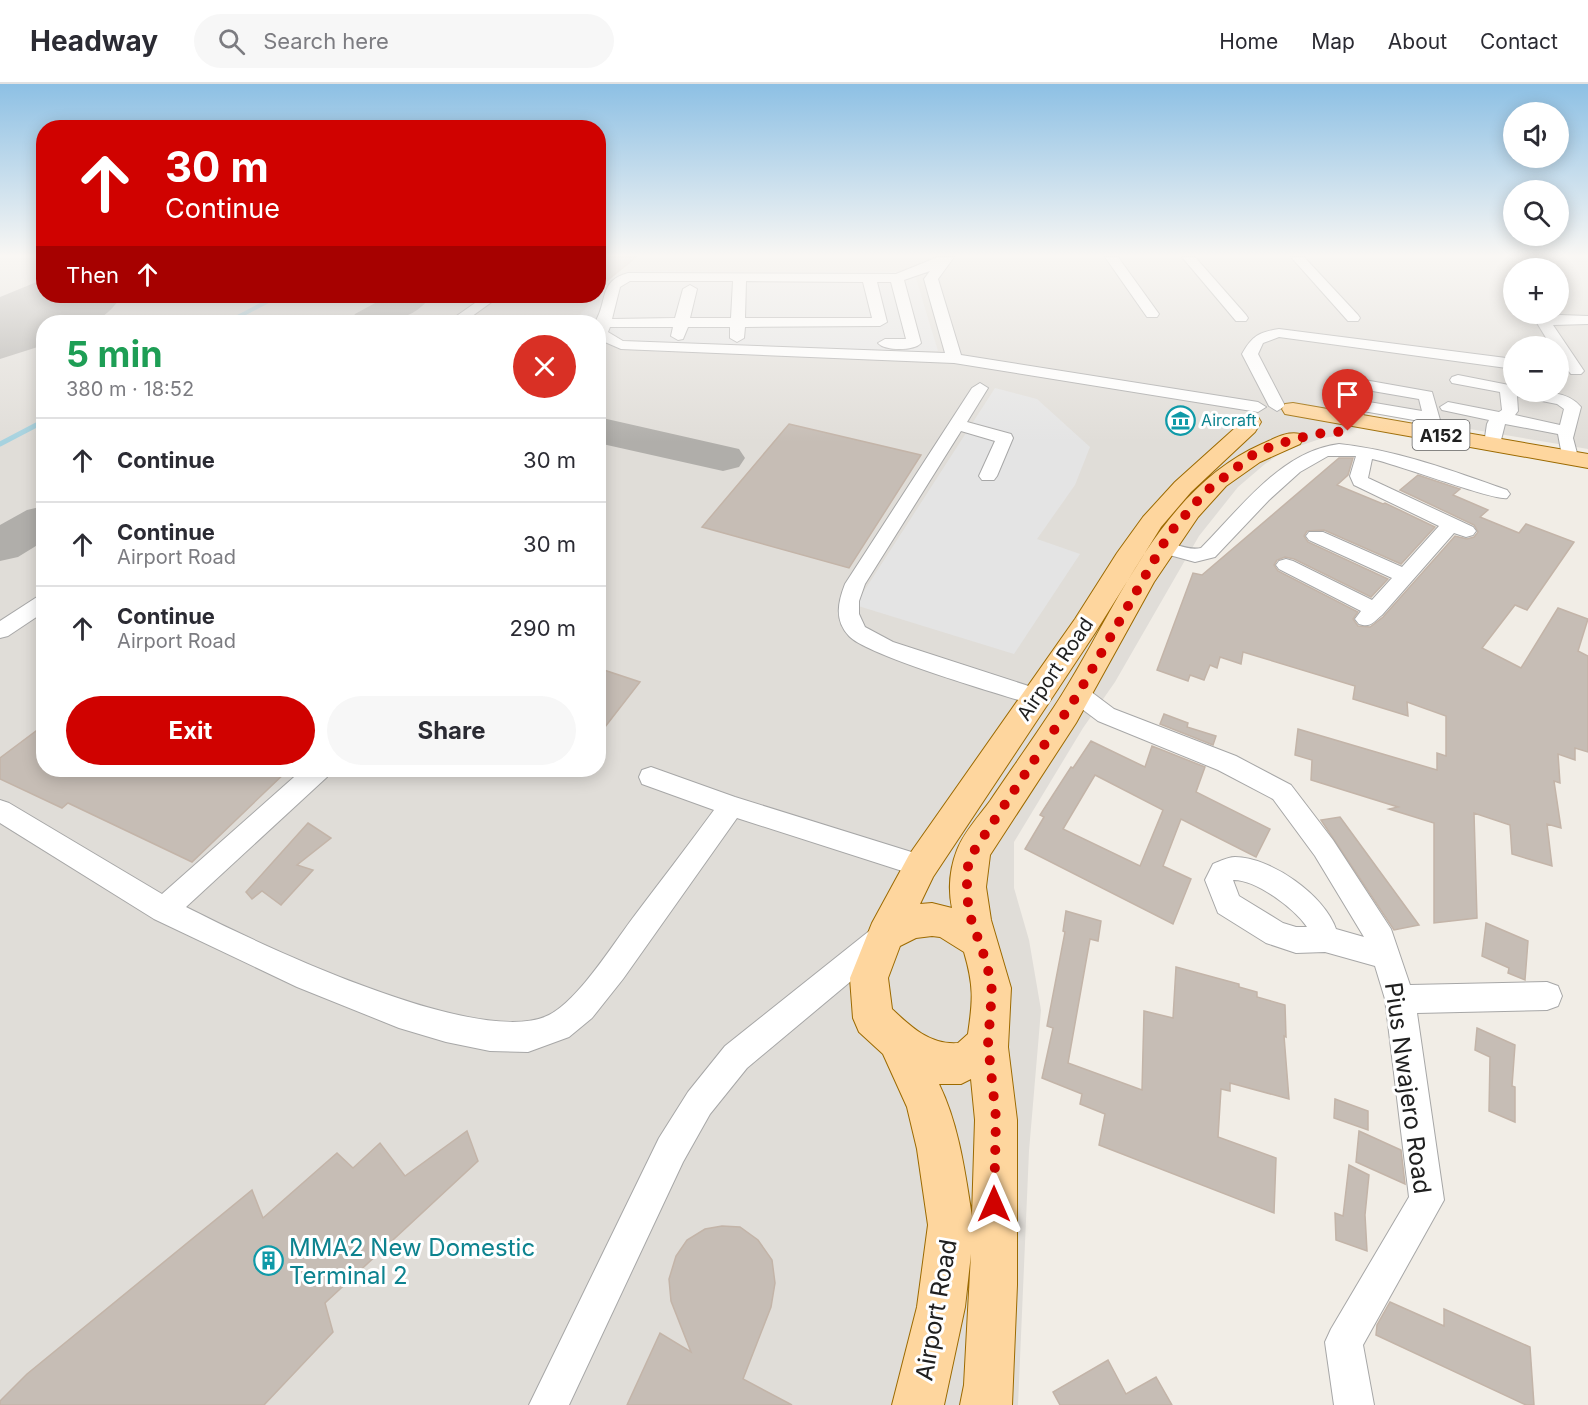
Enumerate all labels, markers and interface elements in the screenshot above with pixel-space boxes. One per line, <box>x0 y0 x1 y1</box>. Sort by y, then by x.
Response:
search box <box>194 14 614 68</box>
text: Headway <box>30 24 158 58</box>
icon: search <box>215 25 248 58</box>
text: Search here <box>263 28 389 54</box>
text: Home <box>1219 29 1278 54</box>
text: Map <box>1311 29 1355 54</box>
text: About <box>1388 29 1447 54</box>
text: Contact <box>1480 29 1558 54</box>
map controls <box>1503 102 1569 402</box>
button: sound <box>1503 102 1569 168</box>
text: 30 m <box>165 141 269 192</box>
icon: ahead <box>66 144 144 222</box>
button: search <box>1503 180 1569 246</box>
text: Continue <box>165 192 280 225</box>
icon: ahead <box>131 258 164 291</box>
button: + <box>1503 258 1569 324</box>
text: Then <box>66 262 119 288</box>
text: 5 min <box>66 332 163 376</box>
button: close <box>513 335 576 398</box>
button: − <box>1503 336 1569 402</box>
pin <box>1322 369 1373 431</box>
text: 380 m · 18:52 <box>66 377 194 401</box>
icon: arrive <box>1331 378 1364 411</box>
museum icon: Aircraft <box>1164 404 1196 436</box>
place label: Aircraft <box>1201 410 1257 430</box>
road number: A152 <box>1412 420 1470 450</box>
icon: ahead <box>66 444 99 477</box>
text: Continue <box>117 447 215 473</box>
text: 30 m <box>523 447 576 473</box>
text: Continue <box>117 519 215 545</box>
icon: ahead <box>66 528 99 561</box>
text: 30 m <box>523 531 576 557</box>
text: Airport Road <box>117 545 236 569</box>
text: Continue <box>117 603 215 629</box>
icon: ahead <box>66 612 99 645</box>
street label: Airport Road <box>1012 613 1098 725</box>
text: 290 m <box>510 615 576 641</box>
text: Airport Road <box>117 629 236 653</box>
button: Exit <box>66 696 315 765</box>
button: Share <box>327 696 576 765</box>
street label: Pius Nwajero Road <box>1379 980 1437 1196</box>
position arrow <box>962 1172 1026 1236</box>
place label: MMA2 New Domestic Terminal 2 <box>289 1233 535 1290</box>
street label: Airport Road <box>909 1237 963 1383</box>
building icon: MMA2 New Domestic Terminal 2 <box>252 1245 284 1277</box>

